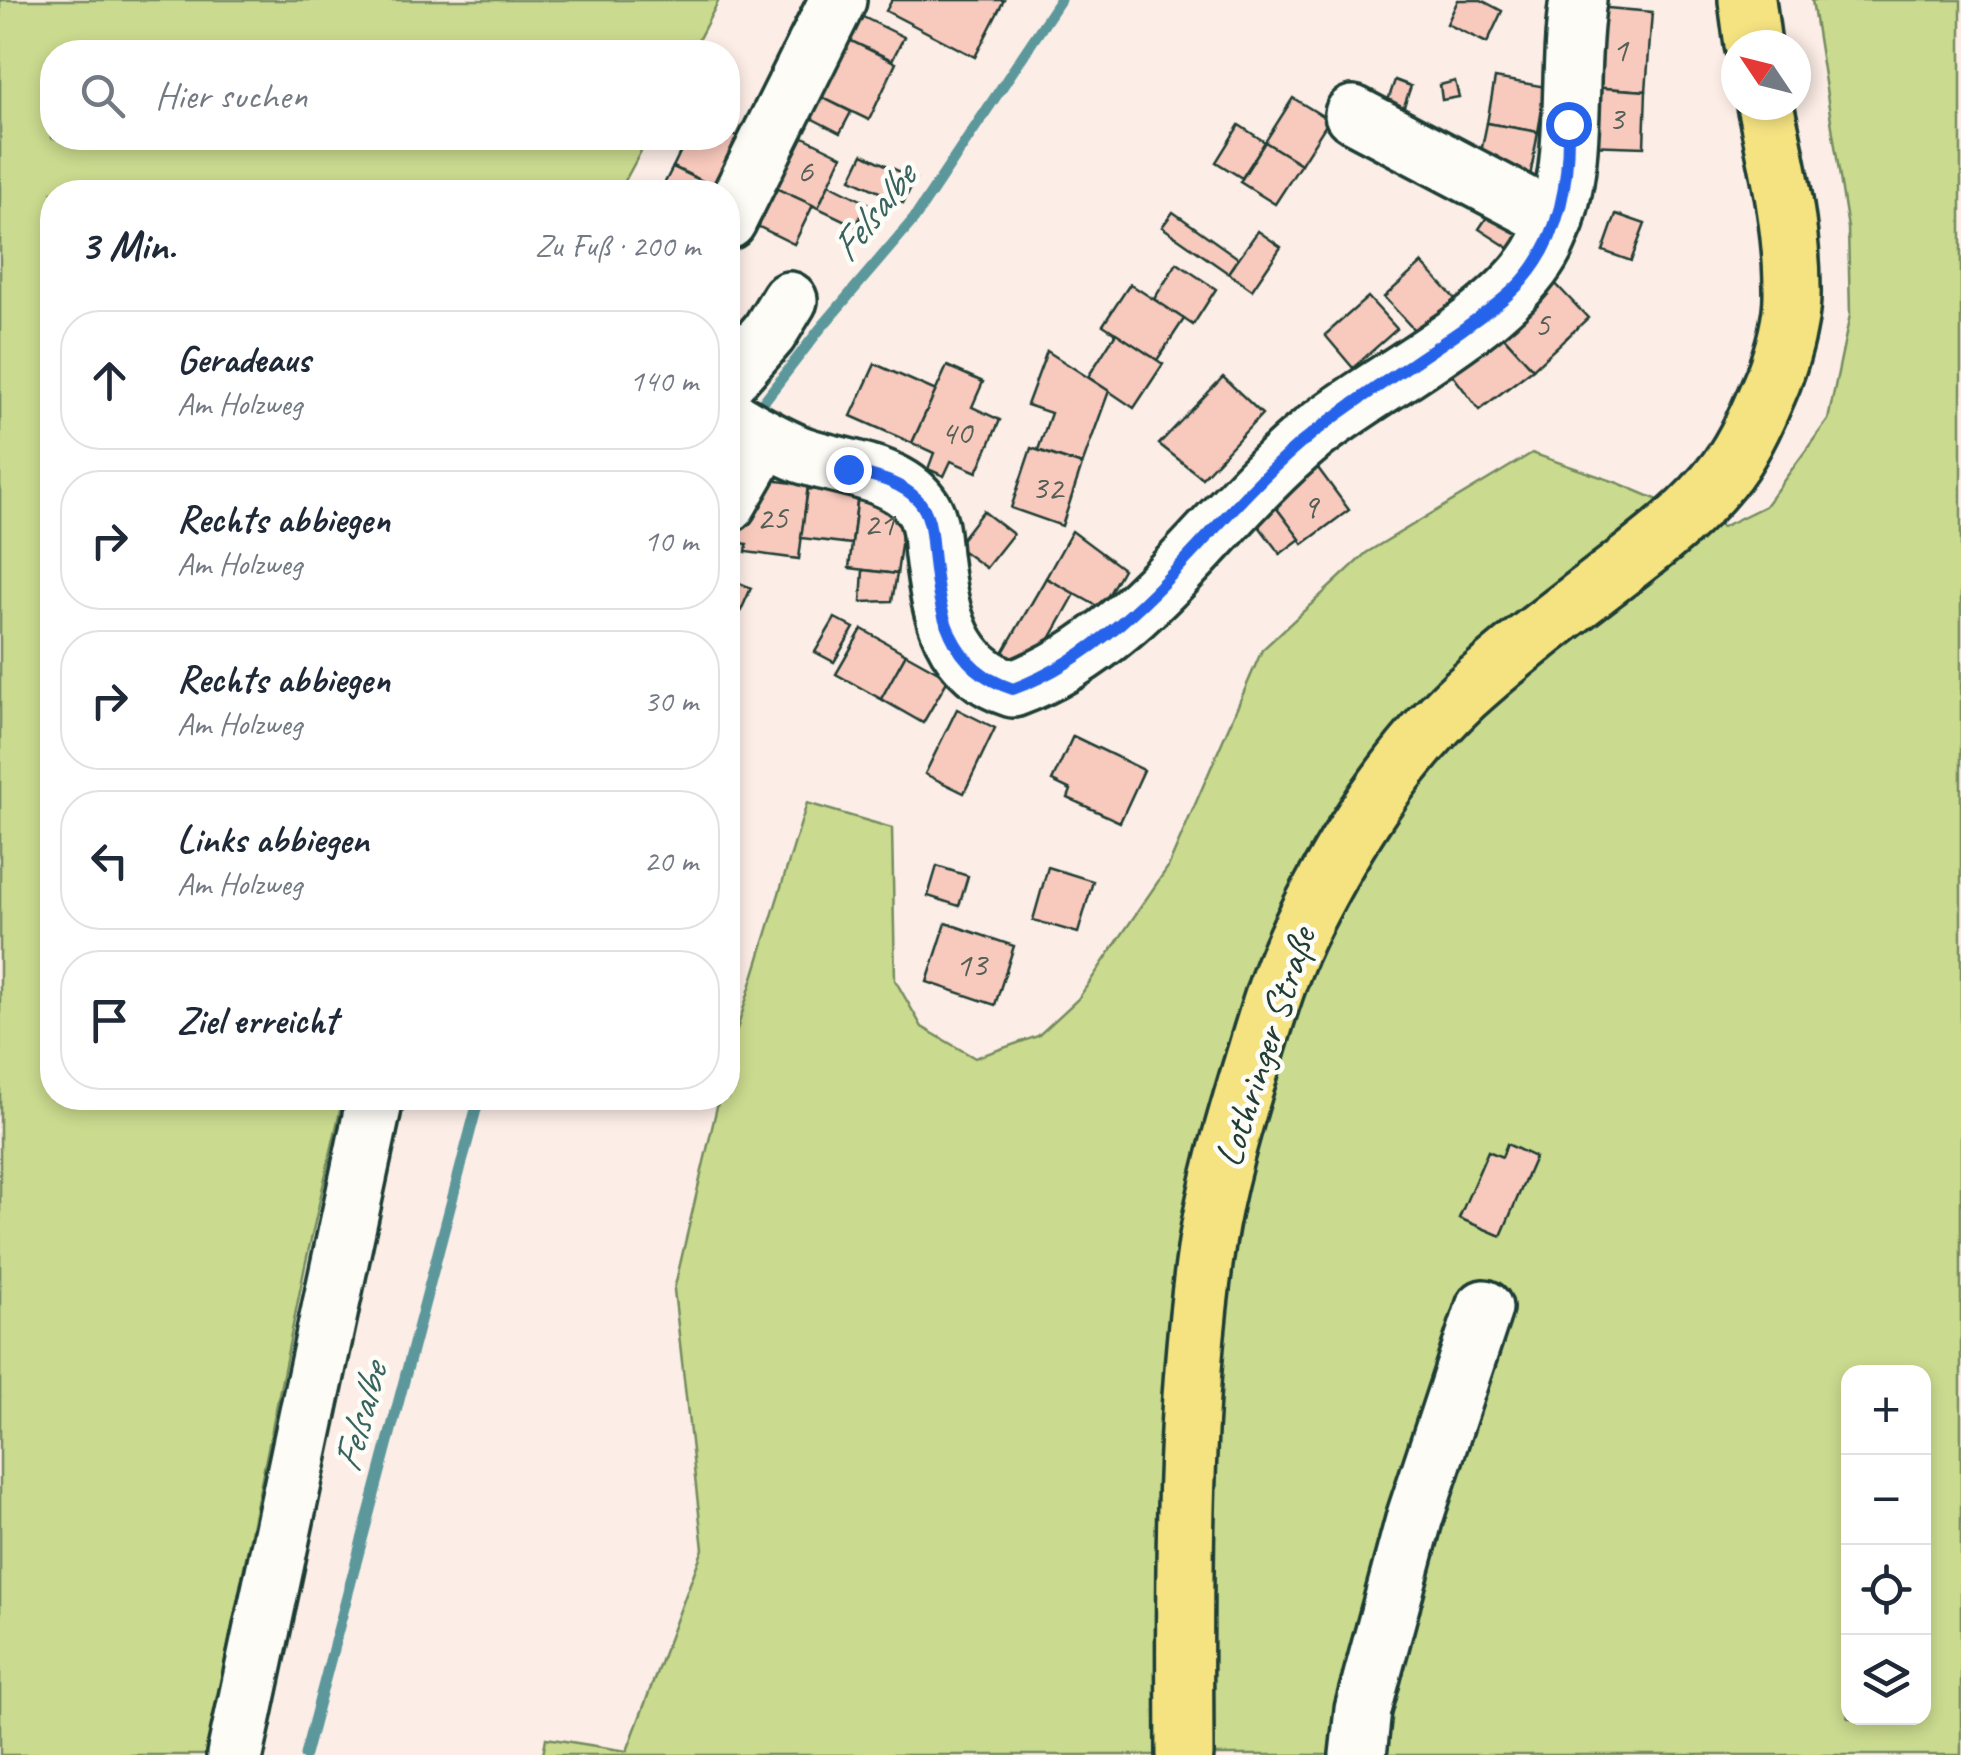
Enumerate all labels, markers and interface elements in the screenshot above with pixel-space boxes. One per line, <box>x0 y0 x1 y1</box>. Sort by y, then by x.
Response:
house number: 1 <box>1612 27 1630 72</box>
north arrow <box>1721 30 1811 120</box>
search box <box>40 40 740 150</box>
icon: search <box>75 68 130 123</box>
text: Hier suchen <box>155 72 307 119</box>
house number: 3 <box>1608 96 1626 141</box>
route start <box>1546 102 1592 148</box>
house number: 6 <box>797 148 814 193</box>
water label: Felsalbe <box>818 148 932 273</box>
text: 3 Min. <box>80 219 176 272</box>
text: Zu Fuß · 200 m <box>535 225 700 266</box>
house number: 5 <box>1534 302 1552 347</box>
text: Geradeaus <box>177 336 310 383</box>
icon: ahead <box>82 353 137 408</box>
text: 140 m <box>629 360 698 401</box>
text: Am Holzweg <box>177 383 302 424</box>
house number: 40 <box>940 410 974 455</box>
route end <box>826 447 872 493</box>
house number: 32 <box>1031 465 1066 510</box>
house number: 9 <box>1302 484 1321 529</box>
house number: 25 <box>756 495 790 540</box>
text: Rechts abbiegen <box>177 496 390 543</box>
house number: 21 <box>863 501 897 546</box>
icon: right <box>82 513 137 568</box>
text: 10 m <box>644 520 698 561</box>
text: Am Holzweg <box>177 543 302 584</box>
text: Rechts abbiegen <box>177 656 390 703</box>
icon: right <box>82 673 137 728</box>
text: 30 m <box>644 680 698 721</box>
text: Am Holzweg <box>177 703 302 744</box>
text: Links abbiegen <box>177 816 369 863</box>
icon: left <box>82 833 137 888</box>
text: 20 m <box>644 840 698 881</box>
text: Am Holzweg <box>177 863 302 904</box>
street label: Lothringer Straße <box>1203 918 1328 1173</box>
house number: 13 <box>955 942 989 987</box>
icon: arrive <box>82 993 137 1048</box>
text: Ziel erreicht <box>177 997 337 1044</box>
water label: Felsalbe <box>320 1352 401 1478</box>
map controls <box>1841 1365 1931 1725</box>
button: + <box>1841 1365 1931 1455</box>
button: − <box>1841 1455 1931 1545</box>
button: locate <box>1841 1545 1931 1635</box>
button: layers <box>1841 1635 1931 1725</box>

